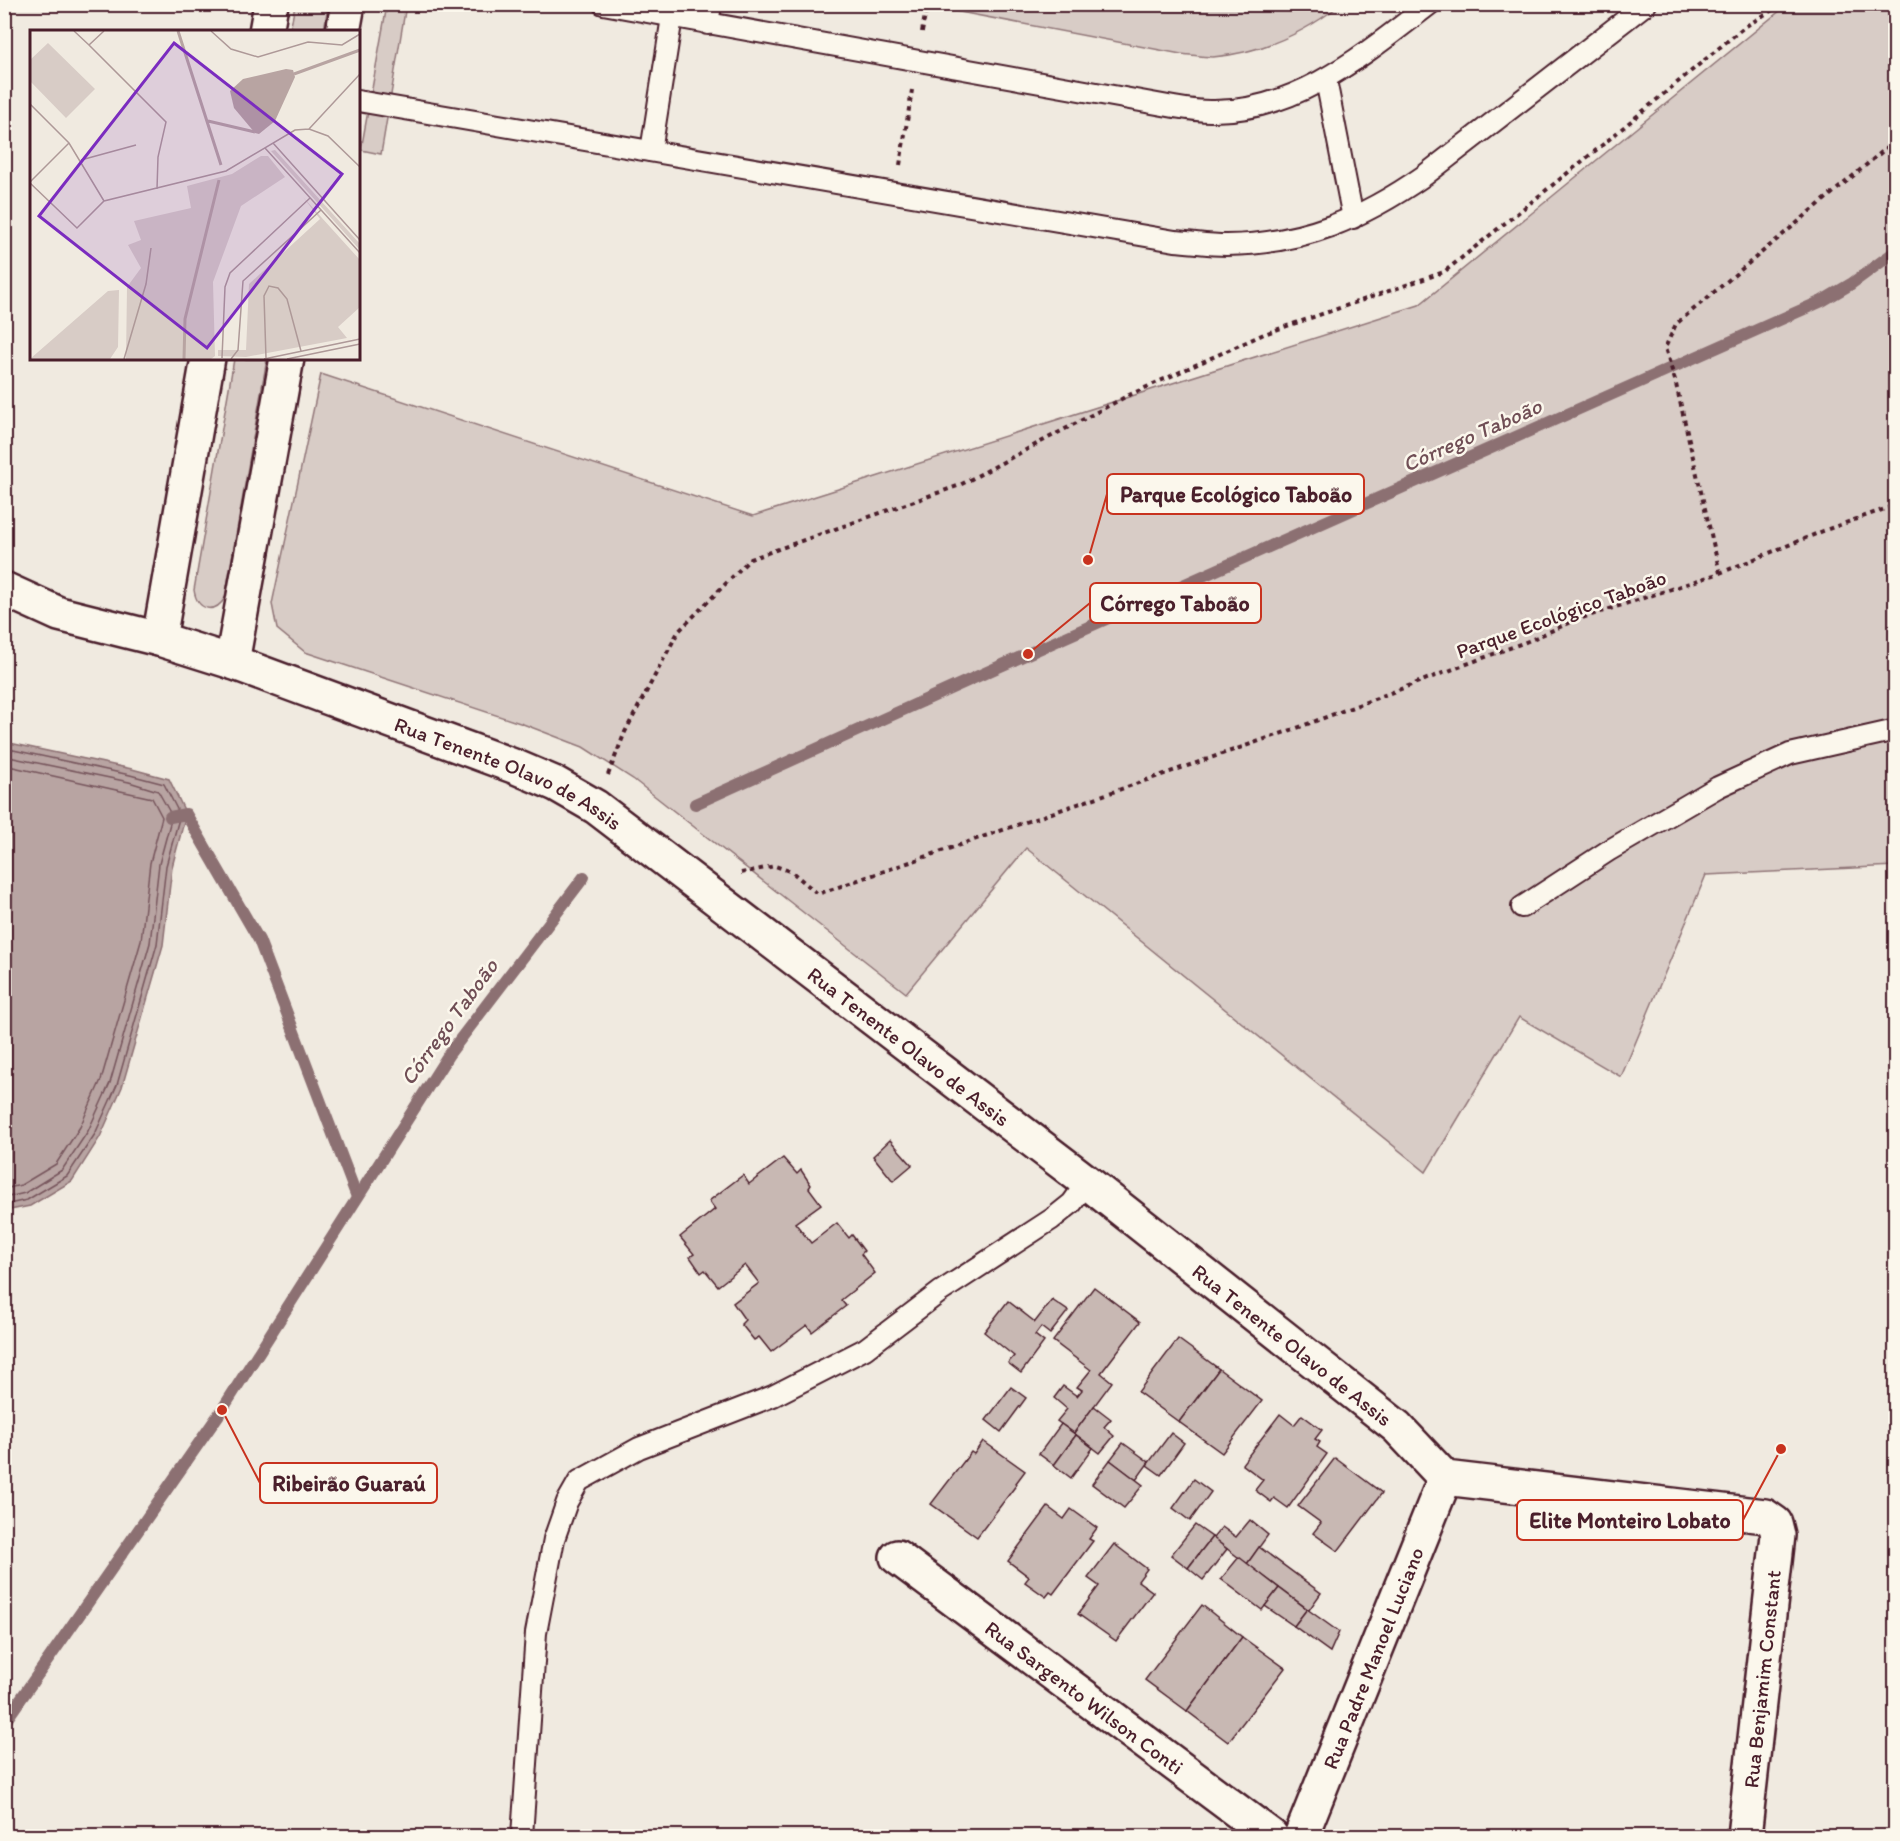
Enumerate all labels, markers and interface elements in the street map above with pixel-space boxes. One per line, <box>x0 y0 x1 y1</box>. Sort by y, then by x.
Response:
inset map <box>30 30 360 360</box>
water label: Córrego Taboão <box>1398 392 1547 478</box>
callout: Parque Ecológico Taboão <box>1107 474 1364 514</box>
text: Parque Ecológico Taboão <box>1120 481 1352 508</box>
street label: Parque Ecológico Taboão <box>1453 564 1669 664</box>
callout: Córrego Taboão <box>1090 583 1261 623</box>
text: Córrego Taboão <box>1100 590 1250 617</box>
street label: Rua Tenente Olavo de Assis <box>391 711 627 835</box>
water label: Córrego Taboão <box>394 953 504 1090</box>
street label: Rua Tenente Olavo de Assis <box>803 961 1015 1131</box>
street label: Rua Tenente Olavo de Assis <box>1188 1258 1397 1431</box>
callout: Ribeirão Guaraú <box>260 1463 437 1503</box>
text: Ribeirão Guaraú <box>272 1470 427 1497</box>
callout: Elite Monteiro Lobato <box>1517 1500 1743 1540</box>
text: Elite Monteiro Lobato <box>1529 1507 1731 1534</box>
street label: Rua Padre Manoel Luciano <box>1317 1543 1428 1773</box>
street label: Rua Benjamim Constant <box>1738 1569 1786 1789</box>
street label: Rua Sargento Wilson Conti <box>980 1615 1189 1779</box>

